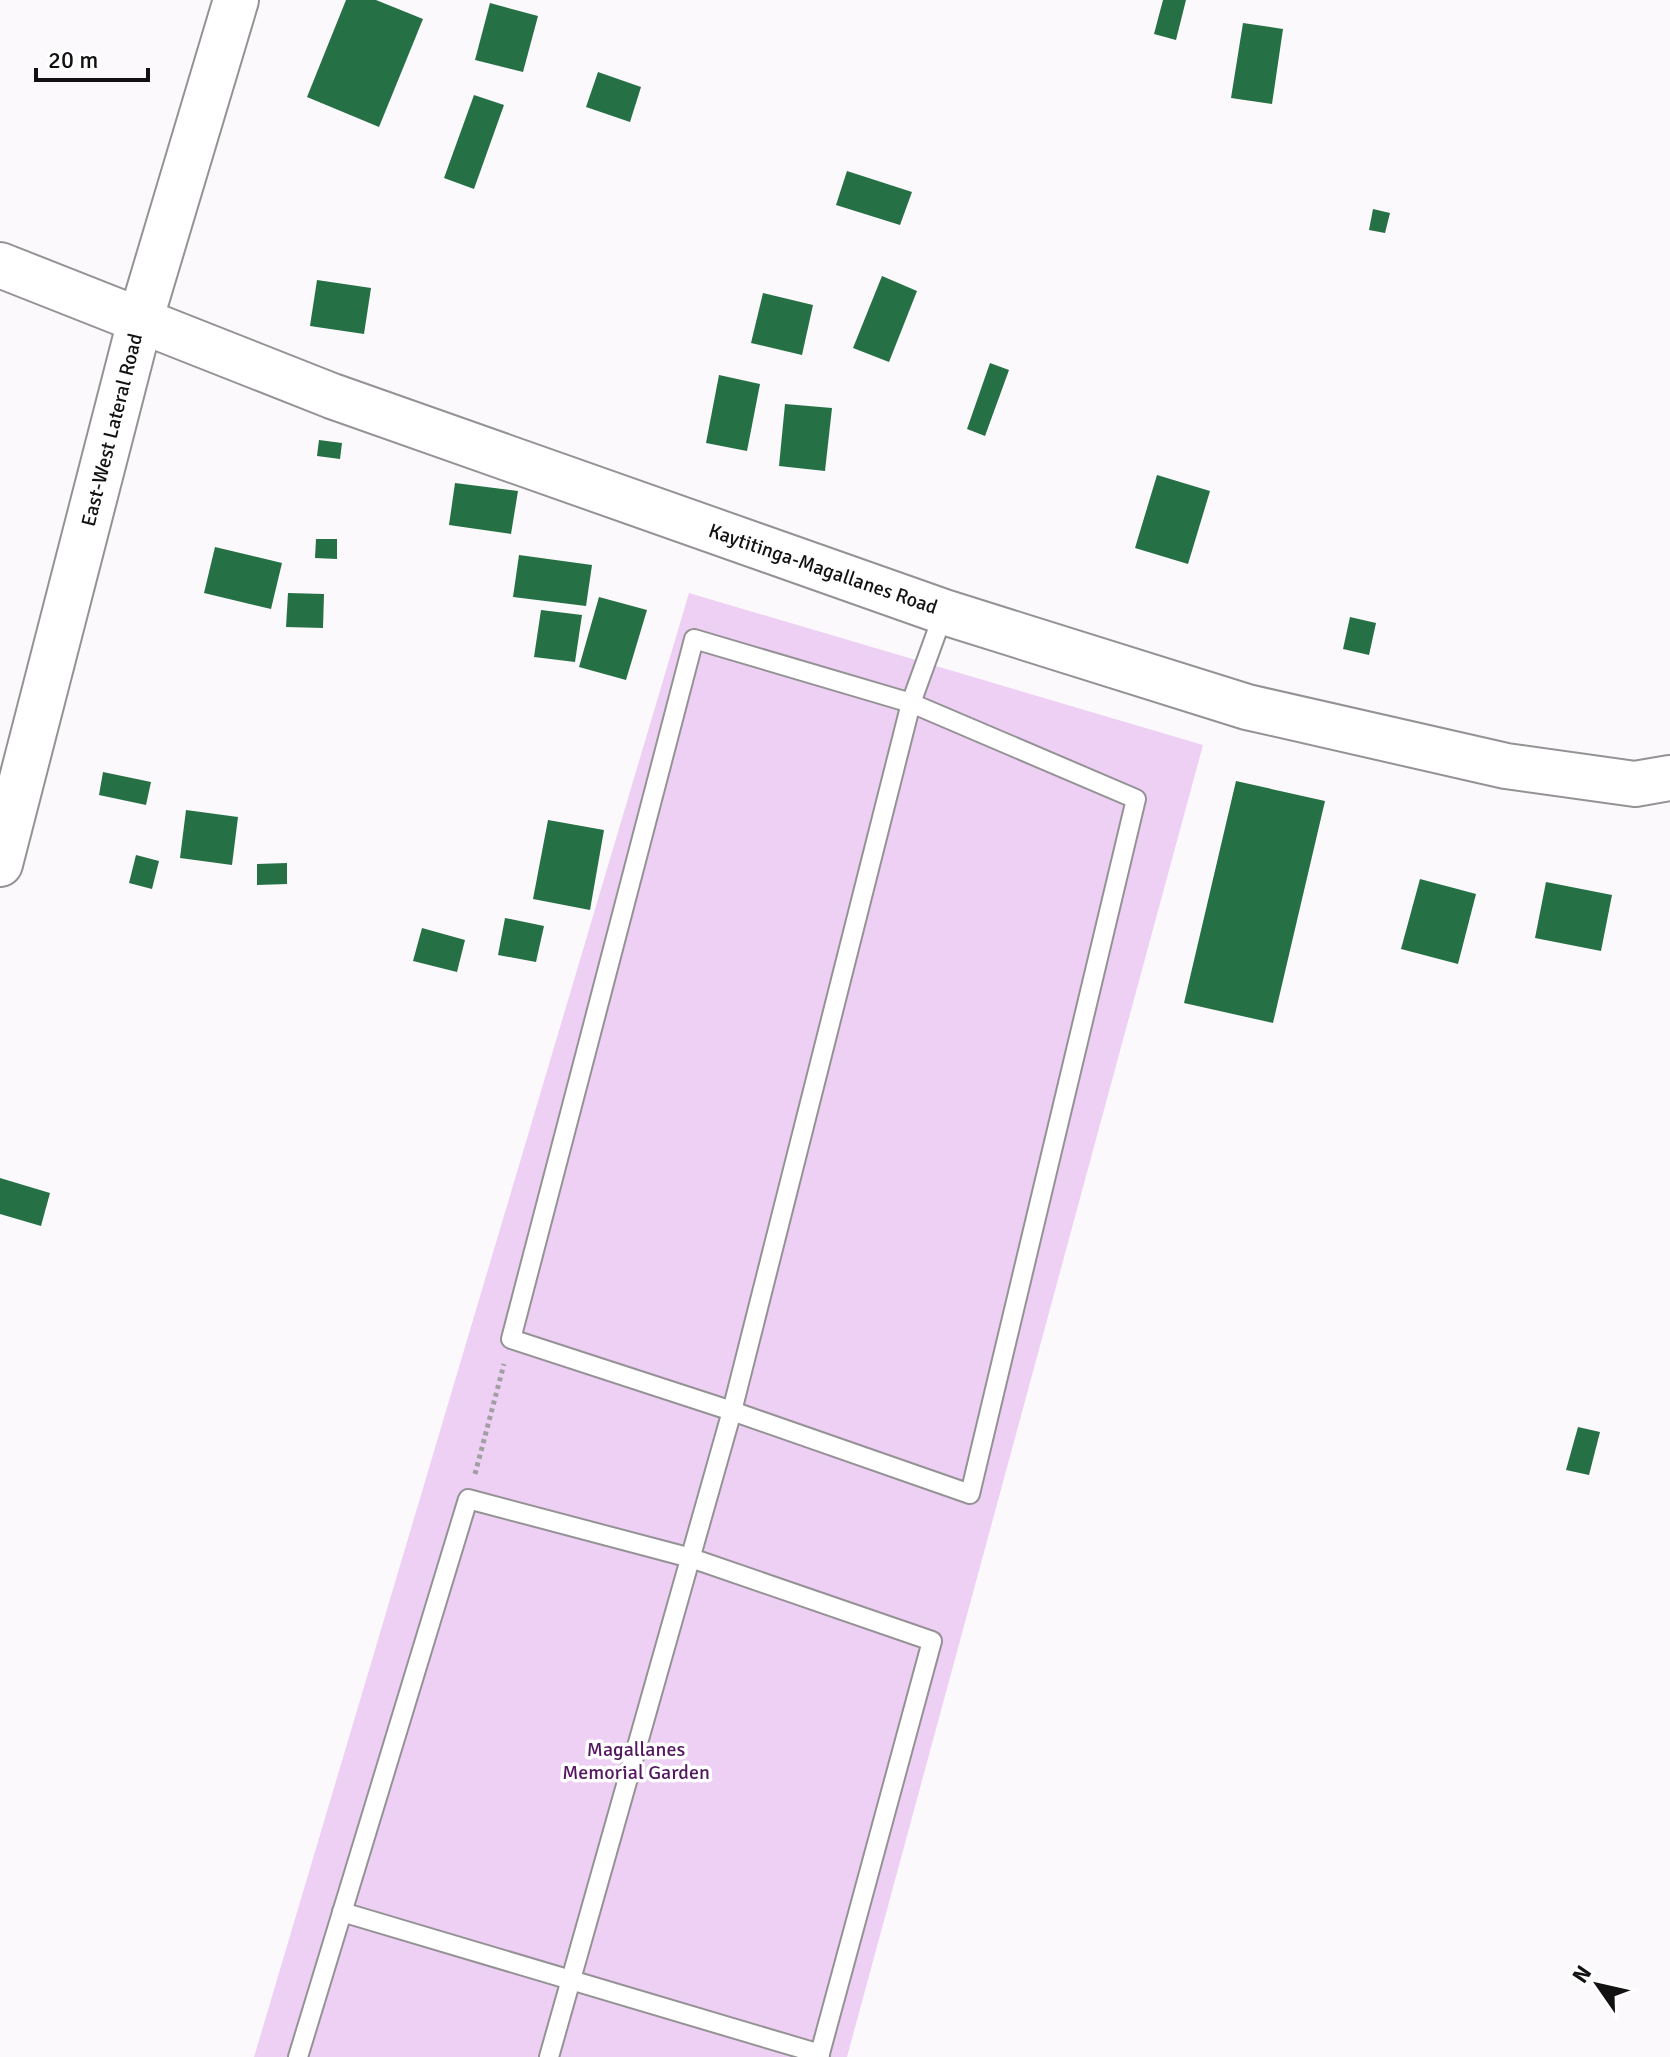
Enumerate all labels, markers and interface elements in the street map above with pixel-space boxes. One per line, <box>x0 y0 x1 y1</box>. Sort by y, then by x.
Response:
scale bar <box>36 32 148 82</box>
text: 20 m <box>48 45 98 75</box>
street label: East-West Lateral Road <box>76 331 148 529</box>
street label: Kaytitinga-Magallanes Road <box>705 518 941 620</box>
park label: Magallanes Memorial Garden <box>562 1737 710 1785</box>
north arrow <box>1558 1945 1638 2025</box>
text: N <box>1566 1960 1597 1988</box>

